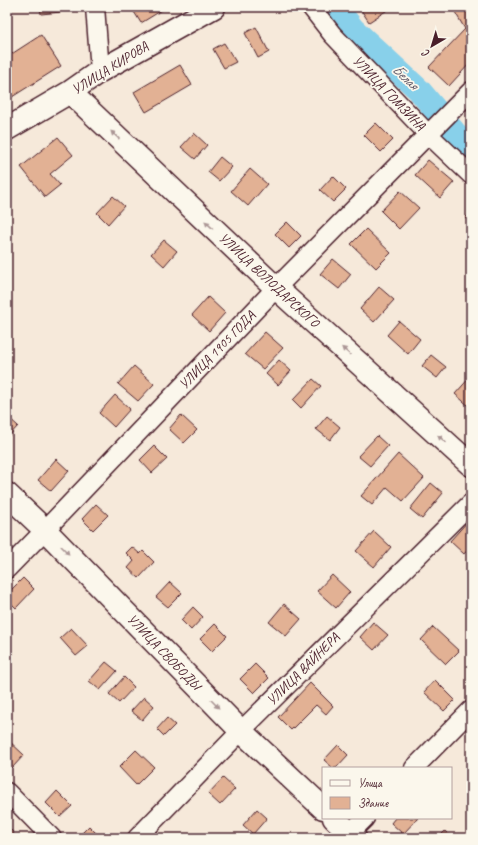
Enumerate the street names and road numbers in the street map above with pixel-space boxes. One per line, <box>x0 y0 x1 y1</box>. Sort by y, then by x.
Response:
street label: УЛИЦА КИРОВА <box>69 37 152 98</box>
street label: УЛИЦА ГОМЗИНА <box>349 52 430 135</box>
street label: УЛИЦА ВОЛОДАРСКОГО <box>215 229 324 332</box>
street label: УЛИЦА 1905 ГОДА <box>175 307 259 393</box>
street label: УЛИЦА СВОБОДЫ <box>124 611 206 695</box>
street label: УЛИЦА ВАЙНЕРА <box>263 628 344 709</box>

